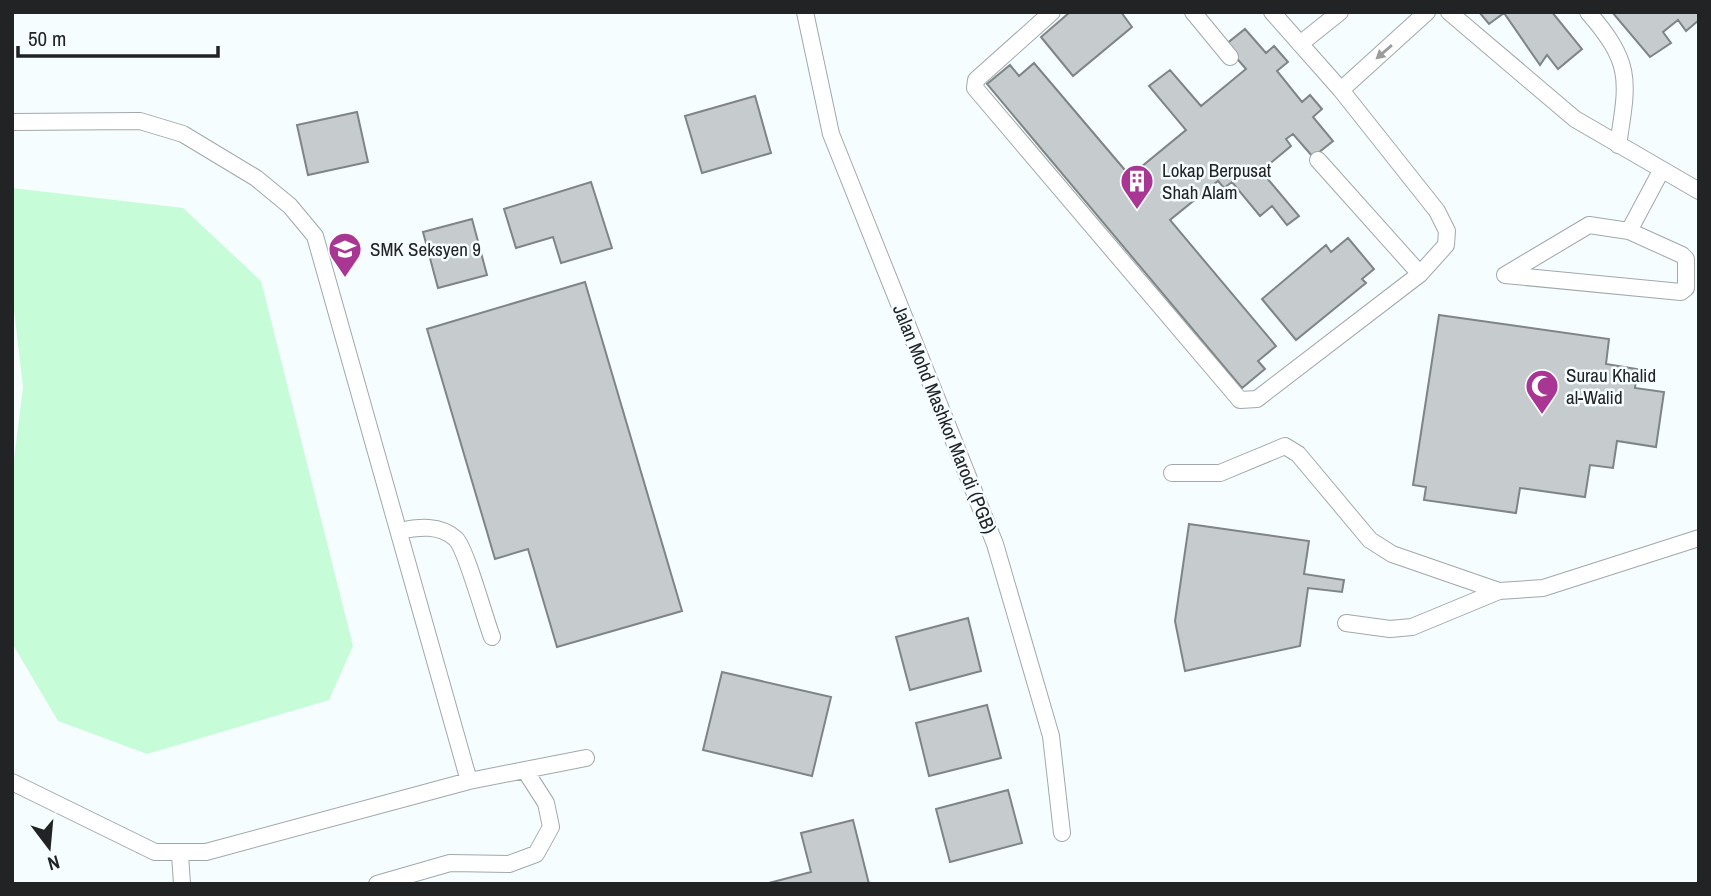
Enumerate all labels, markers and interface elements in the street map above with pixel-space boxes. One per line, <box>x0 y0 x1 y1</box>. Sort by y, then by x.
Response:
scale bar <box>18 14 217 58</box>
text: 50 m <box>28 24 66 53</box>
one-way arrow <box>1375 44 1393 60</box>
place label: Lokap Berpusat Shah Alam <box>1162 157 1272 205</box>
building icon: Lokap Berpusat Shah Alam <box>1118 162 1156 211</box>
school or university icon: SMK Seksyen 9 <box>326 230 364 279</box>
place label: SMK Seksyen 9 <box>370 236 481 262</box>
street label: Jalan Mohd Mashkor Marodi (PGB) <box>887 301 1003 537</box>
place label: Surau Khalid al-Walid <box>1566 362 1656 410</box>
mosque icon: Surau Khalid al-Walid <box>1523 367 1561 416</box>
north arrow <box>14 812 84 882</box>
text: N <box>45 849 63 877</box>

